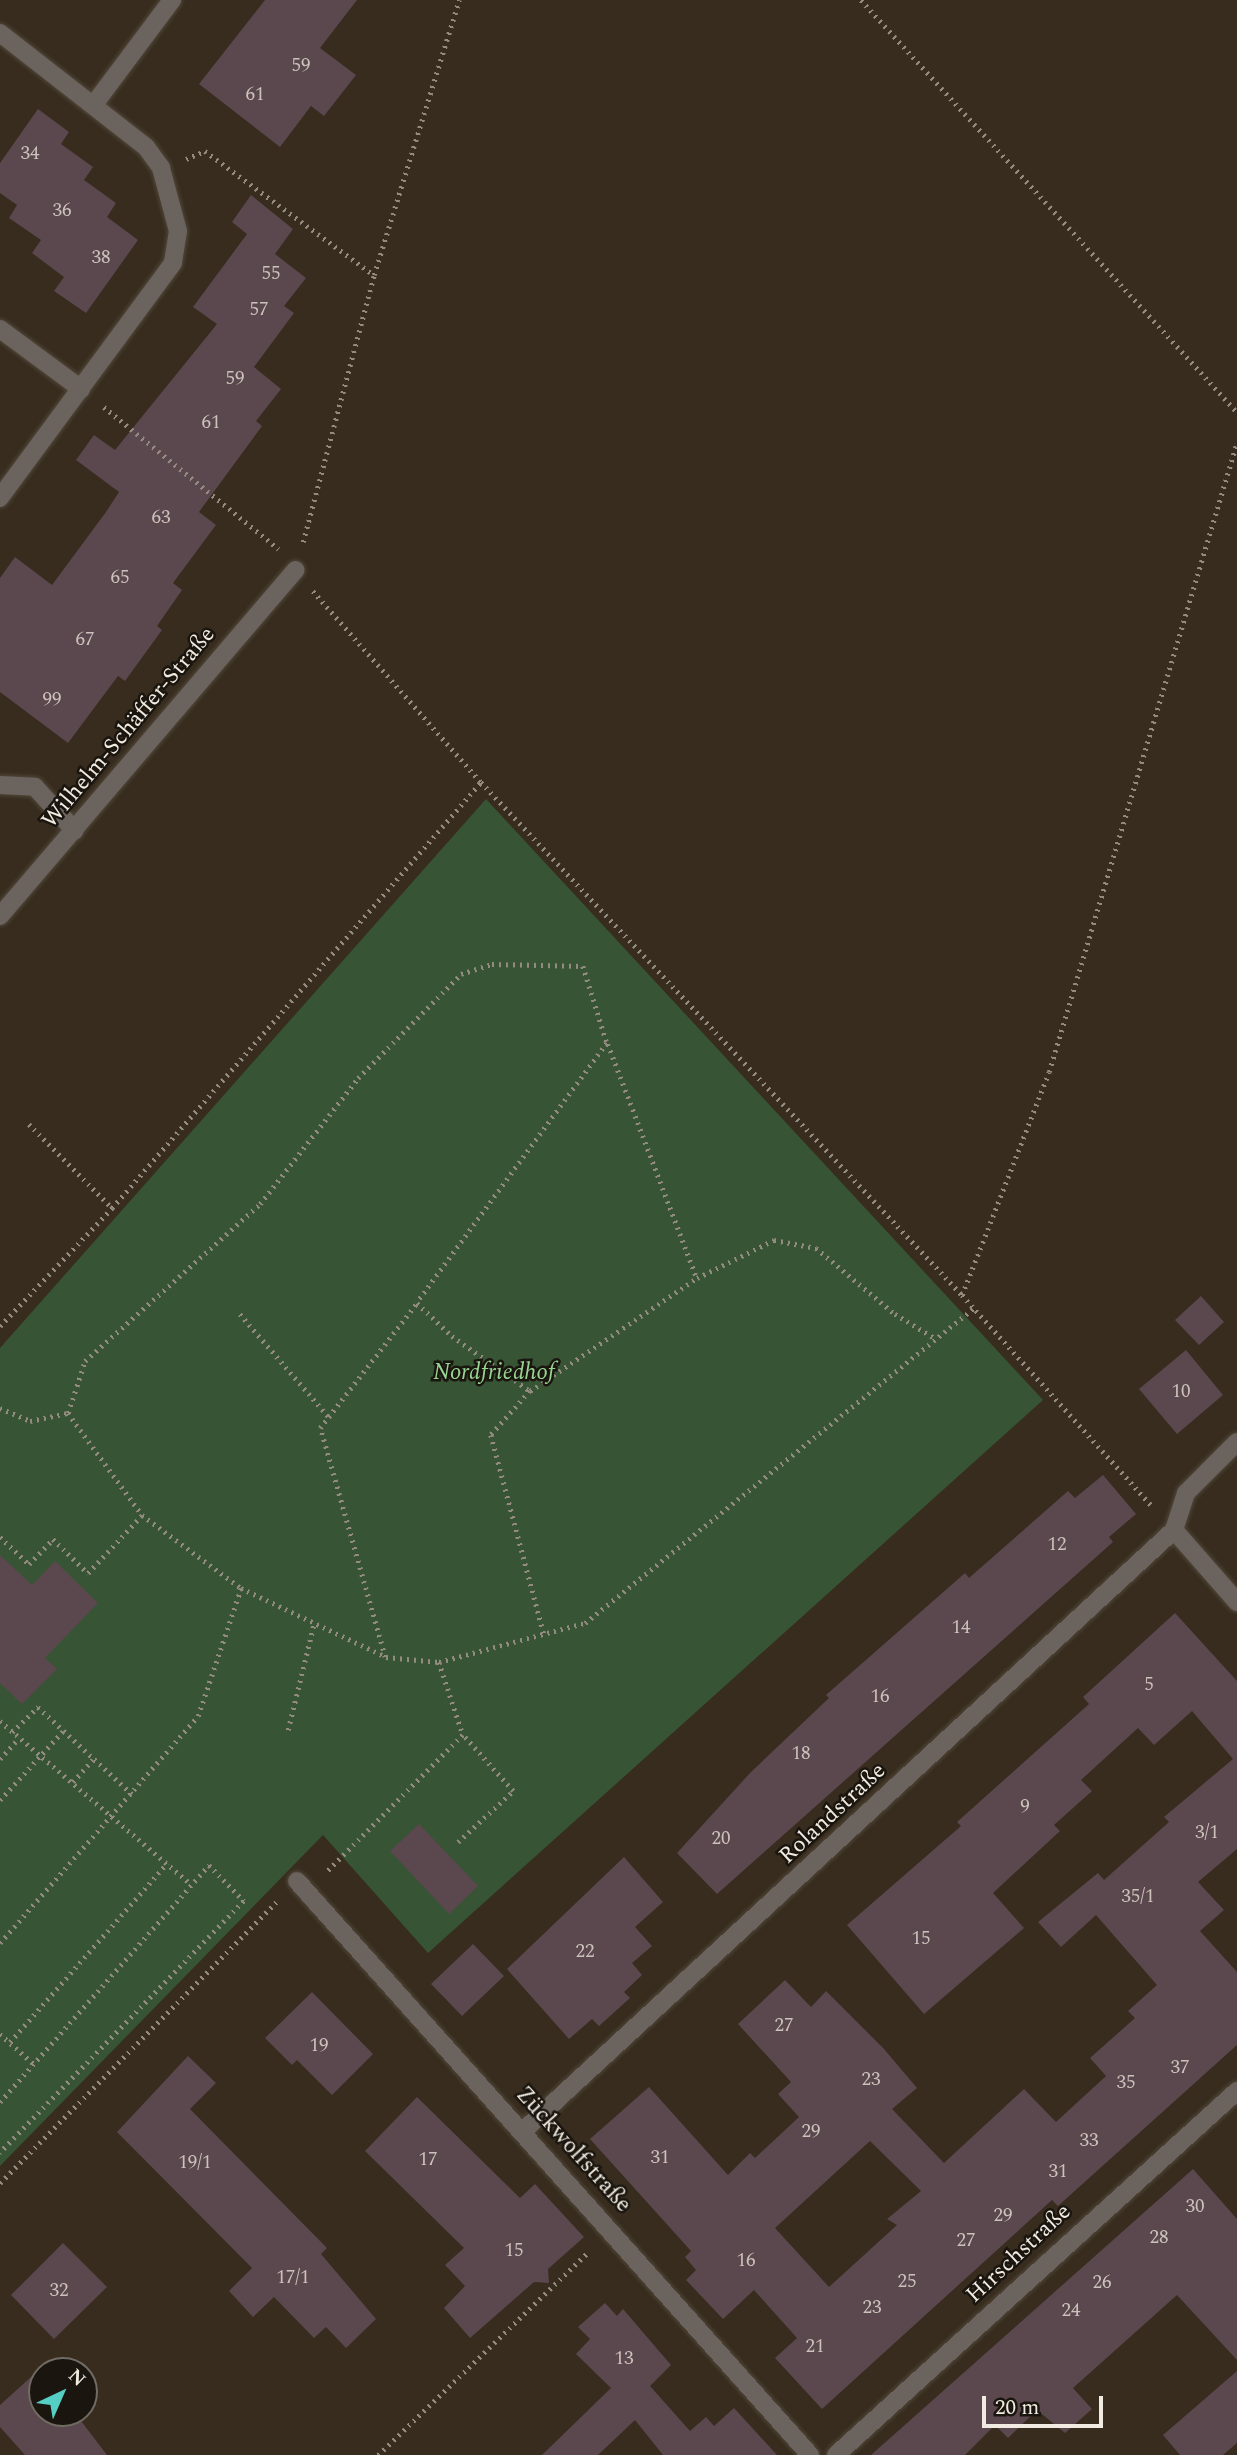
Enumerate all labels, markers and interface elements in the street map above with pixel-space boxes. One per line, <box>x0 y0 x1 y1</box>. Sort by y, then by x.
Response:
house number: 59 <box>292 55 310 77</box>
house number: 61 <box>246 84 264 106</box>
house number: 34 <box>21 143 39 165</box>
house number: 36 <box>53 200 71 222</box>
house number: 38 <box>92 247 110 269</box>
house number: 55 <box>262 263 280 285</box>
house number: 57 <box>250 299 268 321</box>
house number: 59 <box>226 368 244 390</box>
house number: 61 <box>202 412 220 434</box>
house number: 63 <box>152 507 170 529</box>
house number: 65 <box>111 567 129 589</box>
street label: Wilhelm-Schäffer-Straße <box>37 622 221 834</box>
house number: 67 <box>76 629 94 651</box>
house number: 99 <box>43 689 61 711</box>
park label: Nordfriedhof <box>433 1359 555 1387</box>
house number: 10 <box>1172 1381 1190 1403</box>
house number: 12 <box>1048 1534 1066 1556</box>
house number: 14 <box>952 1617 970 1639</box>
house number: 5 <box>1144 1674 1154 1696</box>
house number: 16 <box>871 1686 889 1708</box>
house number: 18 <box>792 1743 810 1765</box>
street label: Rolandstraße <box>774 1758 892 1870</box>
house number: 9 <box>1020 1796 1030 1818</box>
house number: 3/1 <box>1195 1822 1219 1844</box>
house number: 20 <box>712 1828 730 1850</box>
house number: 35/1 <box>1121 1886 1155 1908</box>
house number: 15 <box>912 1928 930 1950</box>
house number: 22 <box>576 1941 594 1963</box>
house number: 27 <box>775 2015 793 2037</box>
house number: 19 <box>310 2035 328 2057</box>
house number: 37 <box>1171 2057 1189 2079</box>
house number: 23 <box>862 2069 880 2091</box>
house number: 35 <box>1117 2072 1135 2094</box>
street label: Zückwolfstraße <box>509 2081 637 2219</box>
house number: 29 <box>802 2121 820 2143</box>
house number: 33 <box>1080 2130 1098 2152</box>
house number: 31 <box>651 2147 669 2169</box>
house number: 17 <box>419 2149 437 2171</box>
house number: 19/1 <box>178 2152 212 2174</box>
house number: 31 <box>1049 2161 1067 2183</box>
house number: 30 <box>1186 2196 1204 2218</box>
street label: Hirschstraße <box>961 2199 1077 2309</box>
house number: 29 <box>994 2205 1012 2227</box>
house number: 28 <box>1150 2227 1168 2249</box>
house number: 27 <box>957 2230 975 2252</box>
house number: 15 <box>505 2240 523 2262</box>
house number: 16 <box>737 2250 755 2272</box>
house number: 17/1 <box>276 2267 310 2289</box>
house number: 25 <box>898 2271 916 2293</box>
house number: 26 <box>1093 2272 1111 2294</box>
house number: 32 <box>50 2280 68 2302</box>
house number: 23 <box>863 2297 881 2319</box>
house number: 24 <box>1062 2300 1080 2322</box>
house number: 21 <box>806 2336 824 2358</box>
house number: 13 <box>615 2348 633 2370</box>
north arrow <box>28 2357 98 2427</box>
text: N <box>61 2362 92 2394</box>
scale bar <box>985 2382 1106 2426</box>
text: 20 m <box>995 2392 1039 2424</box>

